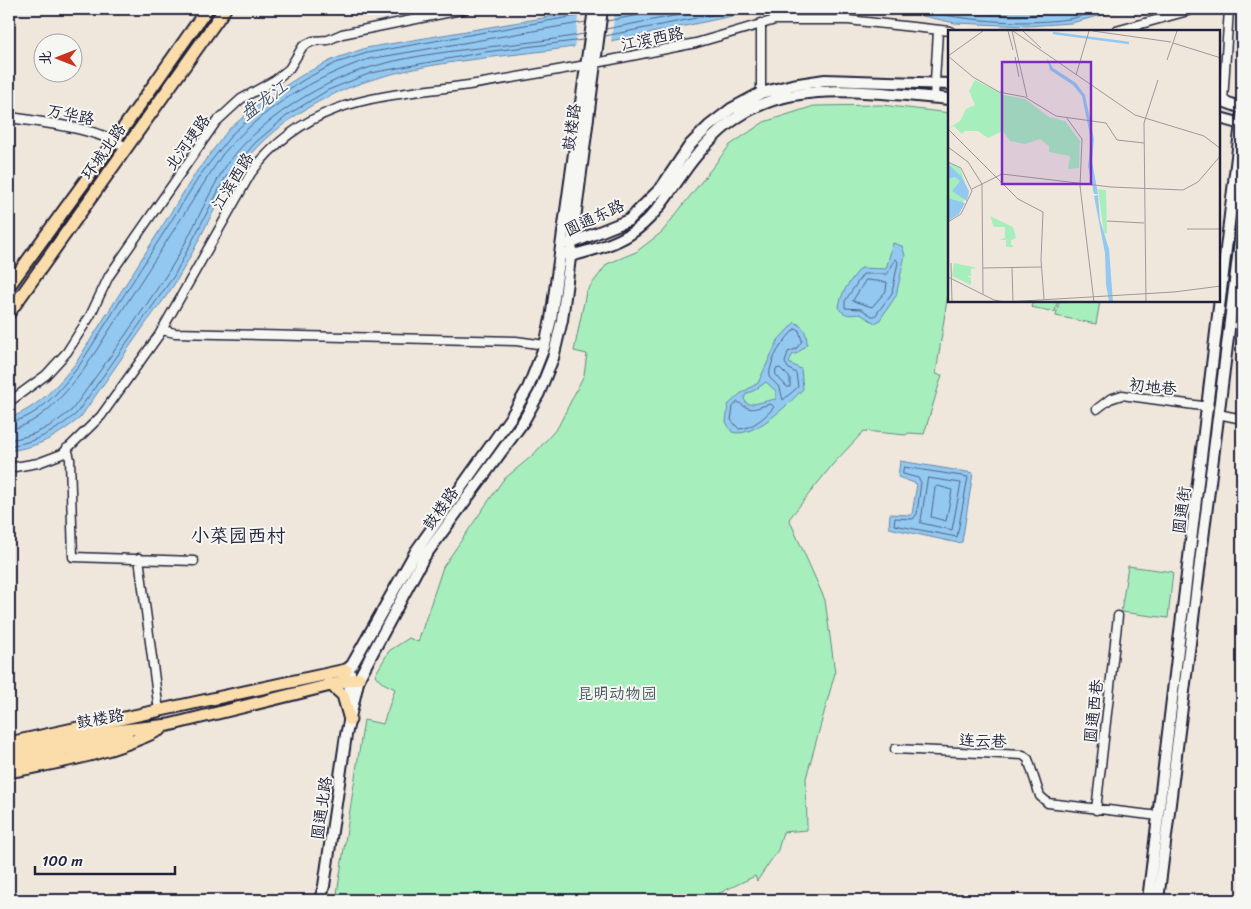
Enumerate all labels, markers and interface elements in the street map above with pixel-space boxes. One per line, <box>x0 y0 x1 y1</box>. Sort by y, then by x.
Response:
street label: 江滨西路 <box>618 18 686 59</box>
inset map <box>948 30 1221 302</box>
north arrow <box>32 32 82 82</box>
text: 北 <box>33 51 58 65</box>
water label: 盘龙江 <box>233 70 296 129</box>
street label: 万华路 <box>44 95 97 134</box>
street label: 鼓楼路 <box>554 101 589 153</box>
street label: 北河埂路 <box>157 108 218 177</box>
street label: 环城北路 <box>73 117 134 186</box>
street label: 江滨西路 <box>203 146 262 216</box>
street label: 圆通东路 <box>559 191 629 244</box>
street label: 初地巷 <box>1128 370 1178 403</box>
street label: 鼓楼路 <box>415 480 466 536</box>
street label: 圆通街 <box>1164 484 1199 536</box>
district label: 小菜园西村 <box>190 519 286 552</box>
street label: 圆通西巷 <box>1076 678 1111 744</box>
park label: 昆明动物园 <box>577 679 657 708</box>
street label: 鼓楼路 <box>74 700 126 737</box>
street label: 连云巷 <box>958 725 1007 756</box>
street label: 圆通北路 <box>303 774 340 842</box>
scale bar <box>35 844 175 876</box>
text: 100 m <box>42 848 83 874</box>

